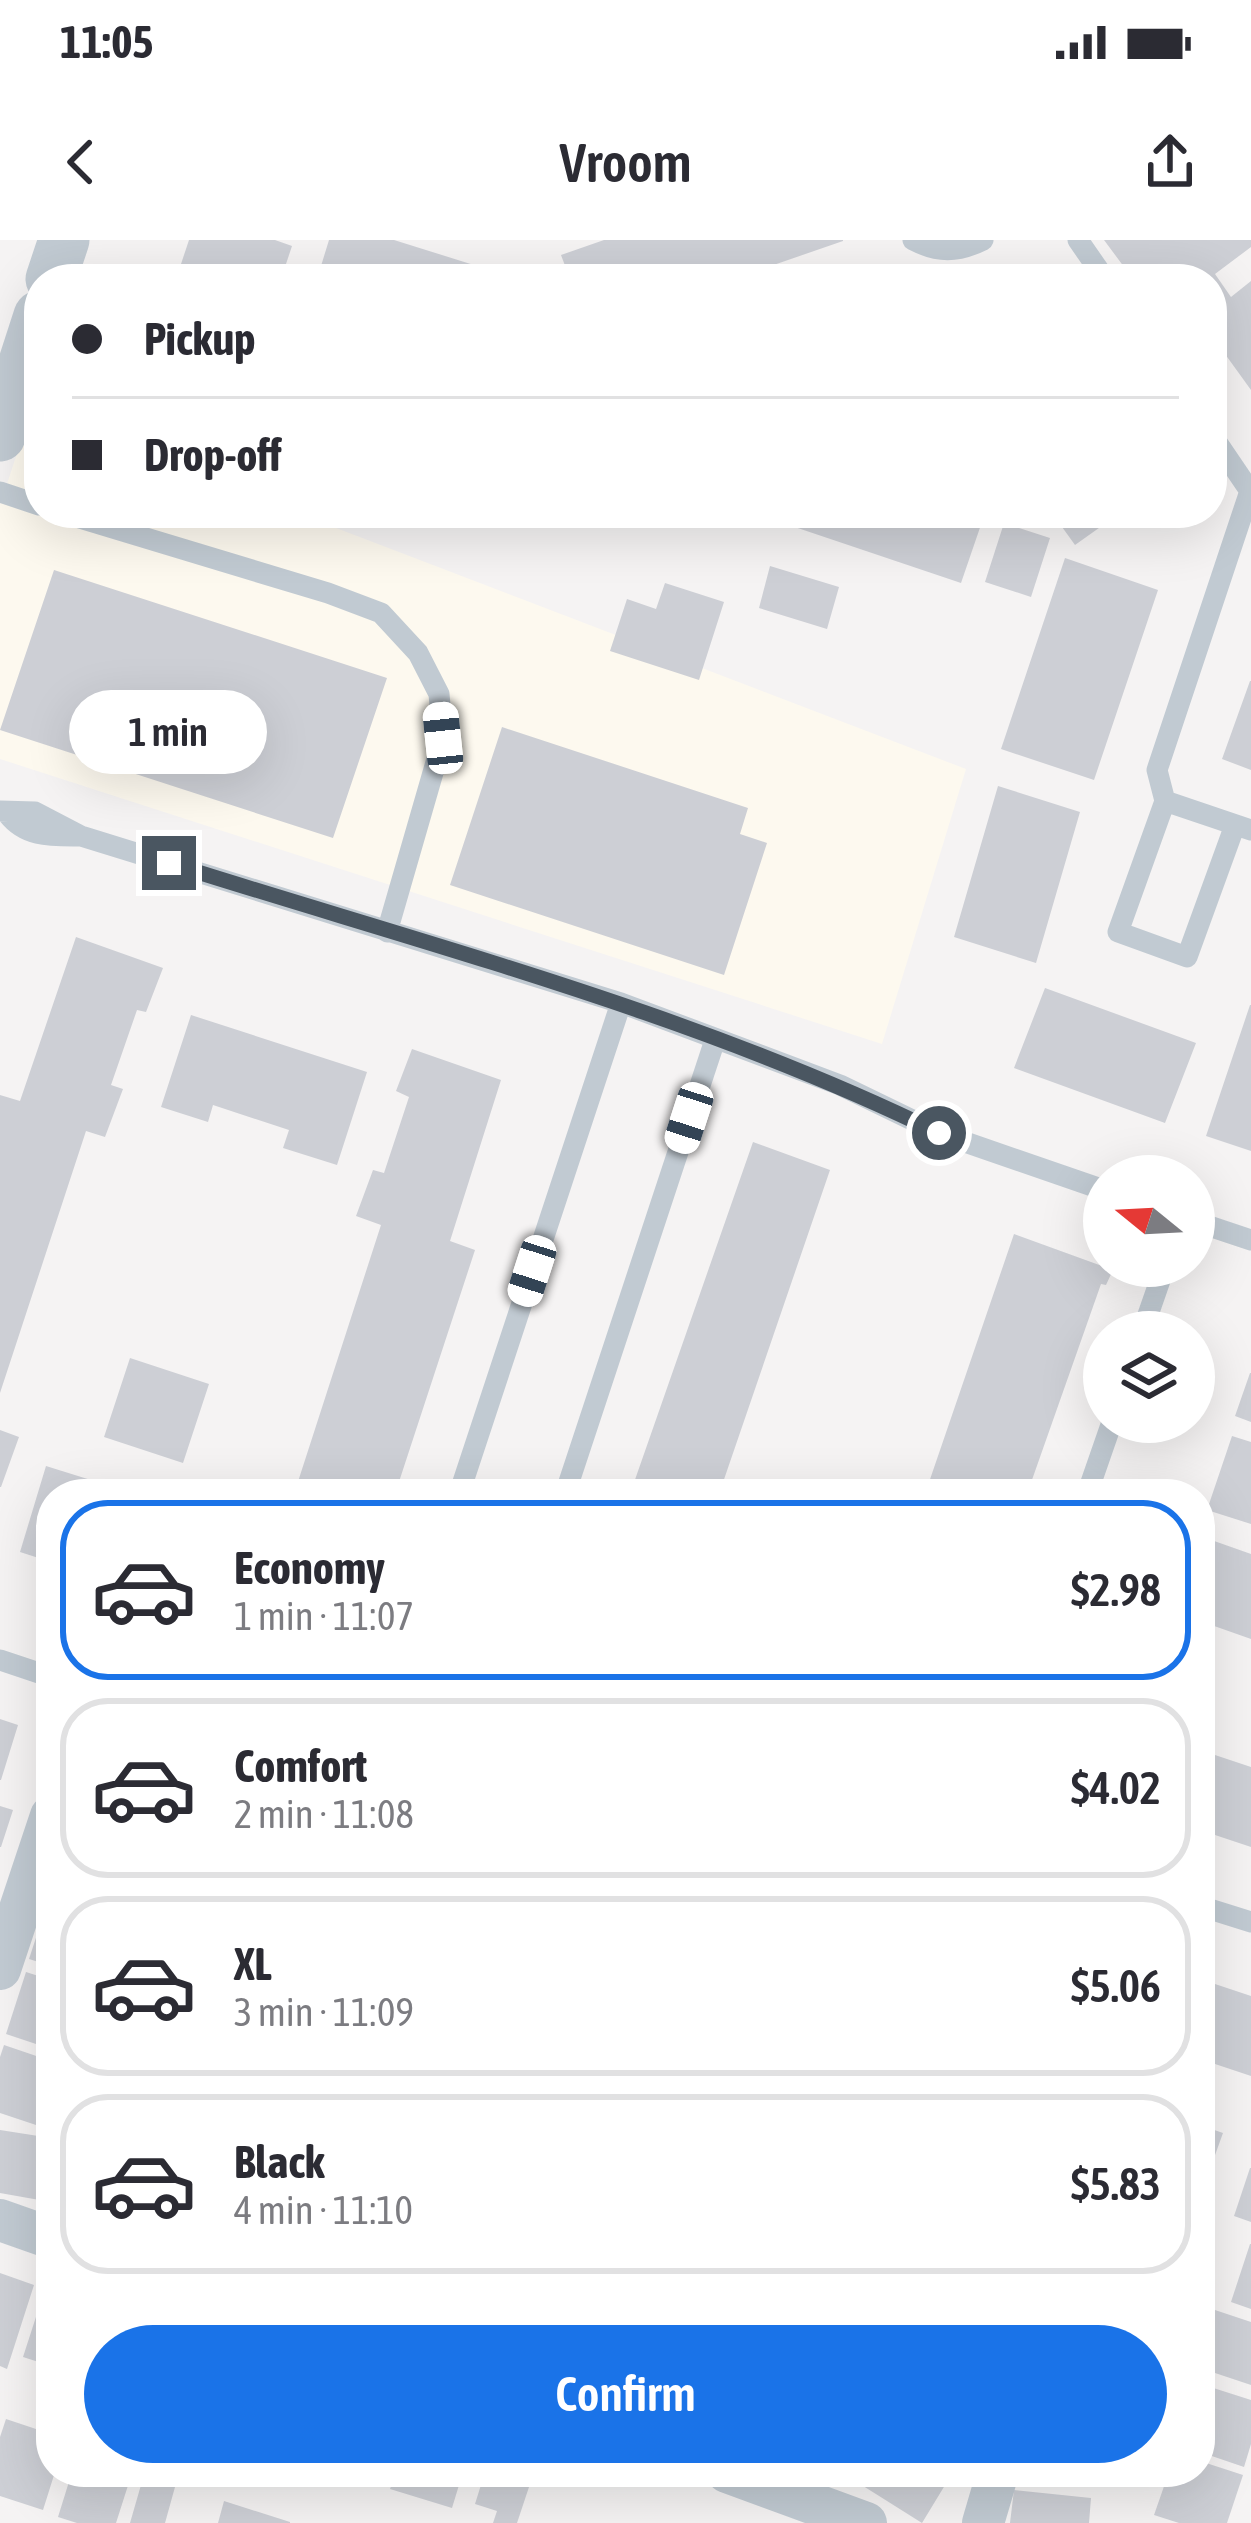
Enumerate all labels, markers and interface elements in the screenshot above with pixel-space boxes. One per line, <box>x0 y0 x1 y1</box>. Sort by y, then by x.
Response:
text: 11:05 <box>60 16 154 68</box>
icon: back <box>48 129 114 195</box>
icon: share <box>1137 129 1203 195</box>
text: Vroom <box>559 132 692 193</box>
text: Pickup <box>144 313 255 365</box>
text: Drop-off <box>144 429 282 481</box>
callout: 1 min <box>70 689 268 773</box>
car <box>421 700 465 776</box>
text: 1 min <box>128 710 208 754</box>
route end <box>142 836 196 890</box>
car <box>661 1078 717 1158</box>
route start <box>912 1106 966 1160</box>
north arrow <box>1083 1155 1215 1287</box>
map controls <box>1083 1155 1215 1443</box>
car <box>504 1231 560 1311</box>
button: layers <box>1083 1311 1215 1443</box>
icon: car <box>90 1536 198 1644</box>
text: Economy <box>234 1542 385 1594</box>
text: $2.98 <box>1071 1564 1161 1616</box>
text: 1 min · 11:07 <box>234 1594 414 1638</box>
icon: car <box>90 1734 198 1842</box>
text: Comfort <box>234 1740 367 1792</box>
text: $4.02 <box>1071 1762 1161 1814</box>
text: 2 min · 11:08 <box>234 1792 414 1836</box>
icon: car <box>90 1932 198 2040</box>
text: XL <box>234 1938 272 1990</box>
text: $5.06 <box>1071 1960 1161 2012</box>
text: 3 min · 11:09 <box>234 1990 414 2034</box>
icon: car <box>90 2130 198 2238</box>
text: Black <box>234 2136 325 2188</box>
text: $5.83 <box>1071 2158 1161 2210</box>
text: 4 min · 11:10 <box>234 2188 413 2232</box>
button: Confirm <box>84 2325 1167 2463</box>

